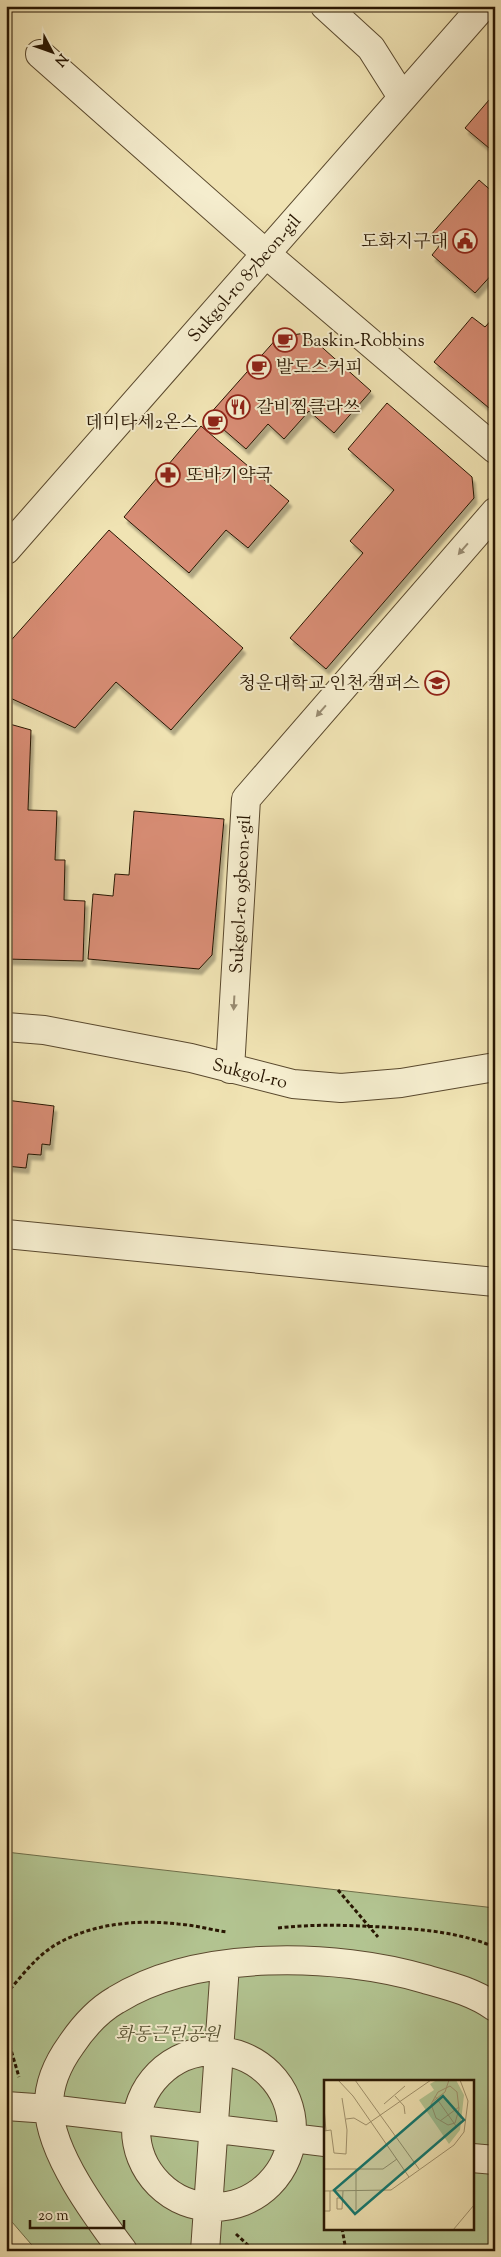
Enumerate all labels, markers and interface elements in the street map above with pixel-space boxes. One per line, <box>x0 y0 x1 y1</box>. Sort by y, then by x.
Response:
north arrow <box>28 28 78 78</box>
text: N <box>49 48 72 70</box>
street label: Sukgol-ro 87beon-gil <box>183 210 308 349</box>
public building icon: 도화지구대 <box>452 228 478 254</box>
place label: 도화지구대 <box>361 230 448 256</box>
cafe icon: Baskin-Robbins <box>272 327 298 353</box>
place label: Baskin-Robbins <box>302 329 425 355</box>
cafe icon: 발도스커피 <box>246 354 272 380</box>
place label: 발도스커피 <box>276 356 363 382</box>
restaurant icon: 갈비찜클라쓰 <box>225 394 251 420</box>
place label: 갈비찜클라쓰 <box>256 396 361 422</box>
cafe icon: 데미타세2온스 <box>202 409 228 435</box>
place label: 데미타세2온스 <box>85 411 199 437</box>
pharmacy icon: 또바기약국 <box>155 462 181 488</box>
place label: 또바기약국 <box>186 464 273 490</box>
one-way arrow <box>457 542 468 555</box>
school or university icon: 청운대학교 인천 캠퍼스 <box>424 670 450 696</box>
place label: 청운대학교 인천 캠퍼스 <box>238 672 421 698</box>
one-way arrow <box>315 704 327 716</box>
street label: Sukgol-ro 95beon-gil <box>225 814 259 974</box>
one-way arrow <box>229 995 237 1011</box>
street label: Sukgol-ro <box>209 1053 290 1097</box>
park label: 화동근린공원 <box>116 2023 222 2049</box>
inset map <box>324 2080 474 2230</box>
scale bar <box>30 2197 124 2229</box>
text: 20 m <box>38 2206 69 2227</box>

